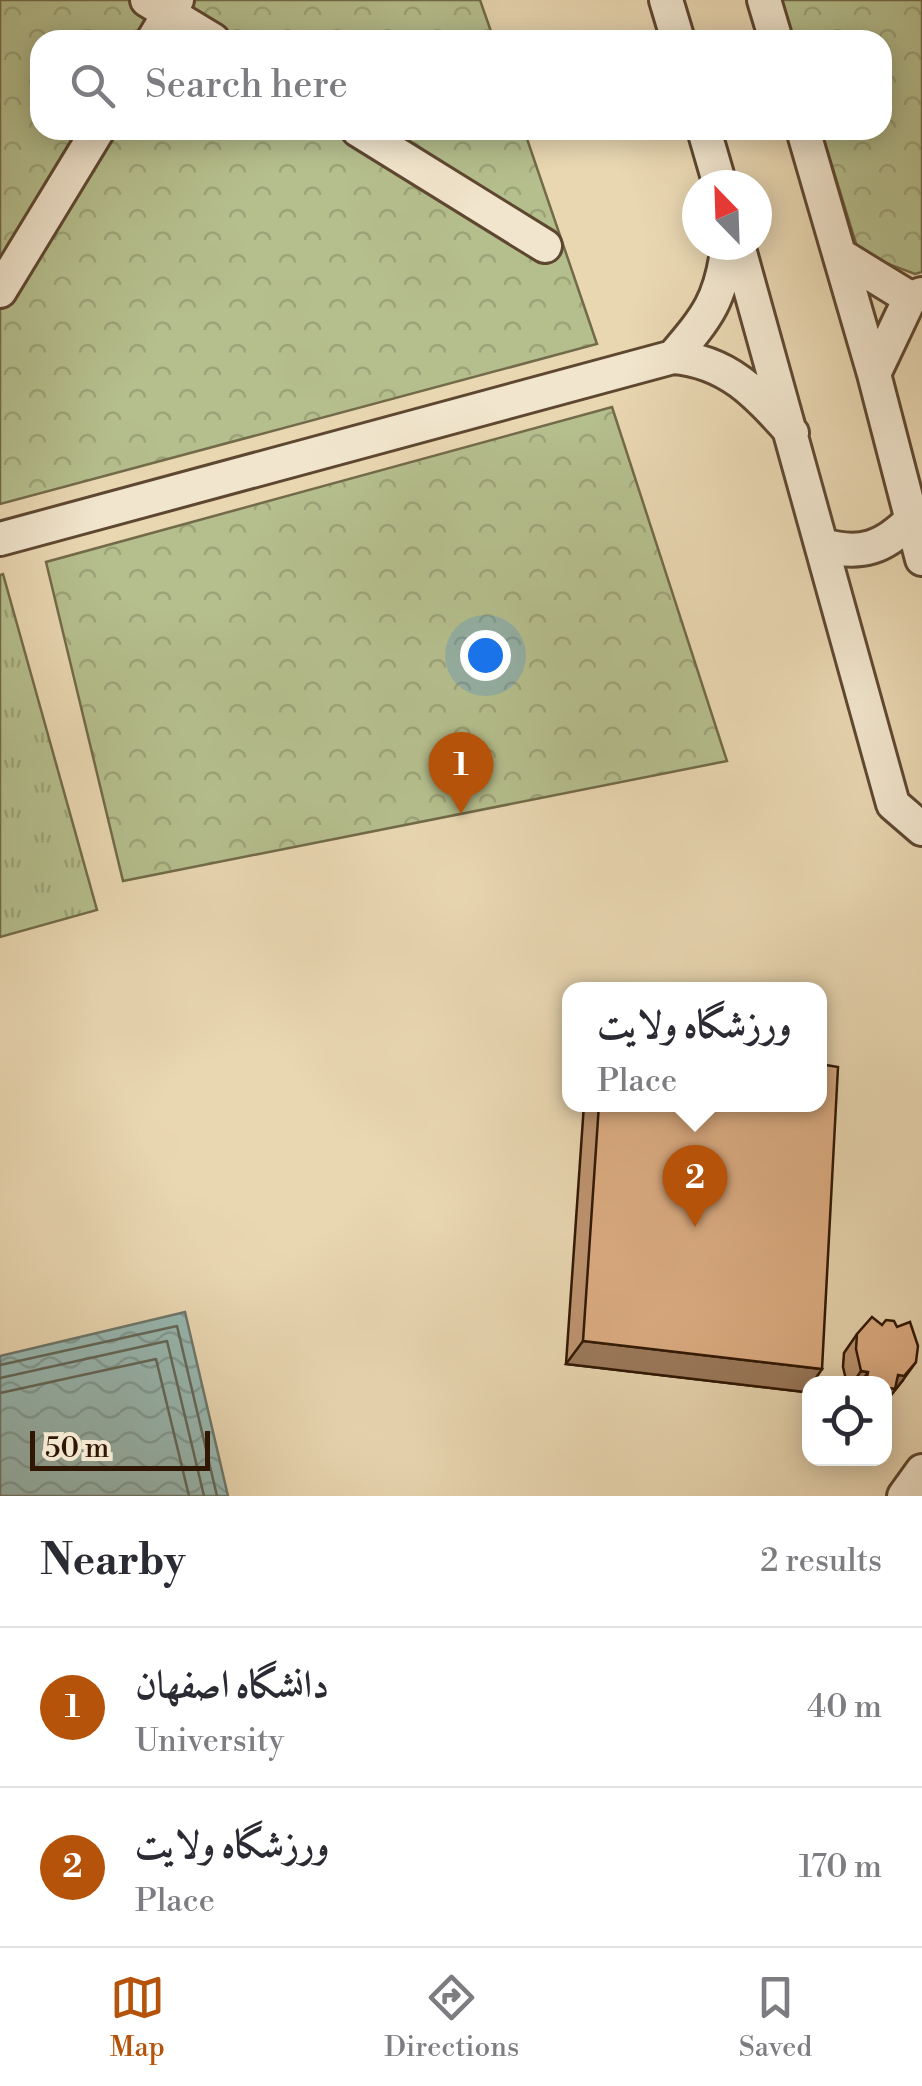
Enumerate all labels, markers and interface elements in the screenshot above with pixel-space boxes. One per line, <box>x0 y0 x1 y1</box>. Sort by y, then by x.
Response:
search box <box>30 30 892 140</box>
icon: search <box>65 58 120 113</box>
text: Search here <box>145 62 348 109</box>
north arrow <box>682 170 772 260</box>
your location <box>460 630 511 681</box>
pin: 1 <box>428 732 494 814</box>
popup <box>562 982 827 1112</box>
text: ورزشگاه ولایت <box>597 1002 792 1049</box>
text: Place <box>597 1061 677 1101</box>
pin: 2 <box>662 1144 728 1227</box>
map controls <box>802 1376 892 1466</box>
button: locate <box>802 1376 892 1466</box>
scale bar <box>30 1426 210 1470</box>
text: 50 m <box>45 1431 109 1466</box>
text: Nearby <box>40 1535 185 1588</box>
text: 2 results <box>760 1541 882 1581</box>
text: دانشگاه اصفهان <box>135 1662 329 1709</box>
text: 1 <box>65 1687 80 1727</box>
text: 40 m <box>807 1687 882 1727</box>
text: University <box>135 1721 284 1761</box>
text: ورزشگاه ولایت <box>135 1822 330 1869</box>
text: 2 <box>62 1847 83 1887</box>
text: 170 m <box>799 1847 882 1887</box>
text: Place <box>135 1881 215 1921</box>
tab: Map <box>110 1970 165 2065</box>
tab: Directions <box>384 1970 519 2065</box>
tab: Saved <box>739 1970 812 2065</box>

